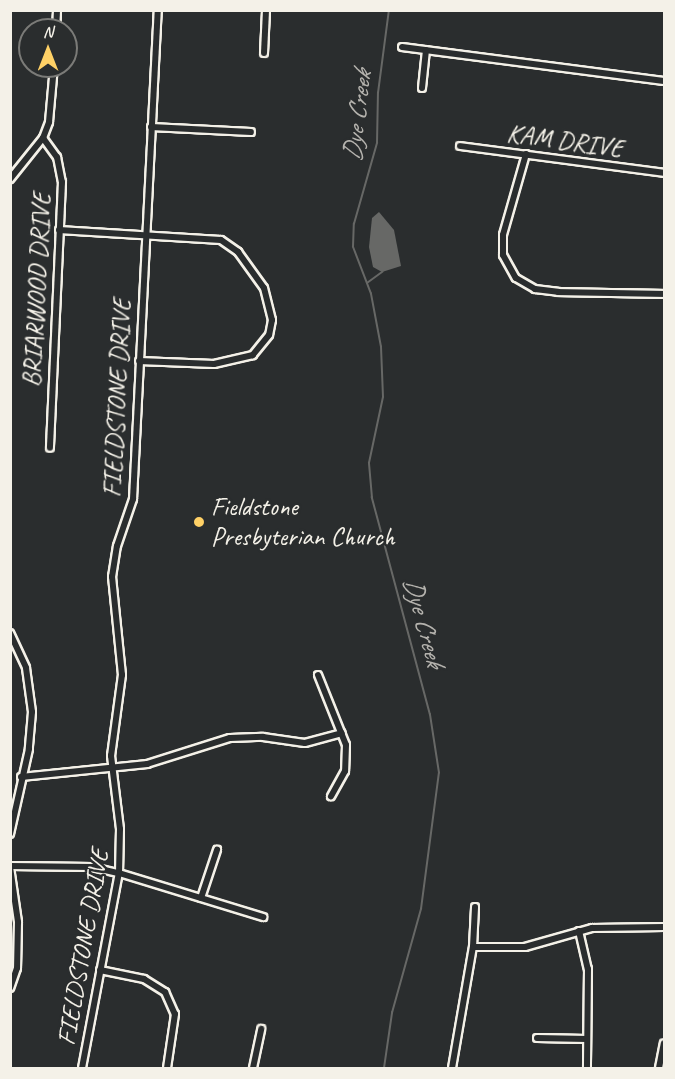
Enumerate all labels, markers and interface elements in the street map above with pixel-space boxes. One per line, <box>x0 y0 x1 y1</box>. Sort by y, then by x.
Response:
north arrow <box>18 18 78 78</box>
text: N <box>43 22 53 42</box>
water label: Dye Creek <box>335 69 379 163</box>
street label: KAM DRIVE <box>505 117 625 165</box>
street label: BRIARWOOD DRIVE <box>16 193 58 387</box>
street label: FIELDSTONE DRIVE <box>96 298 138 498</box>
place label: Fieldstone Presbyterian Church <box>211 491 396 552</box>
marker: Fieldstone Presbyterian Church <box>192 515 206 529</box>
water label: Dye Creek <box>397 574 451 670</box>
street label: FIELDSTONE DRIVE <box>50 846 116 1048</box>

